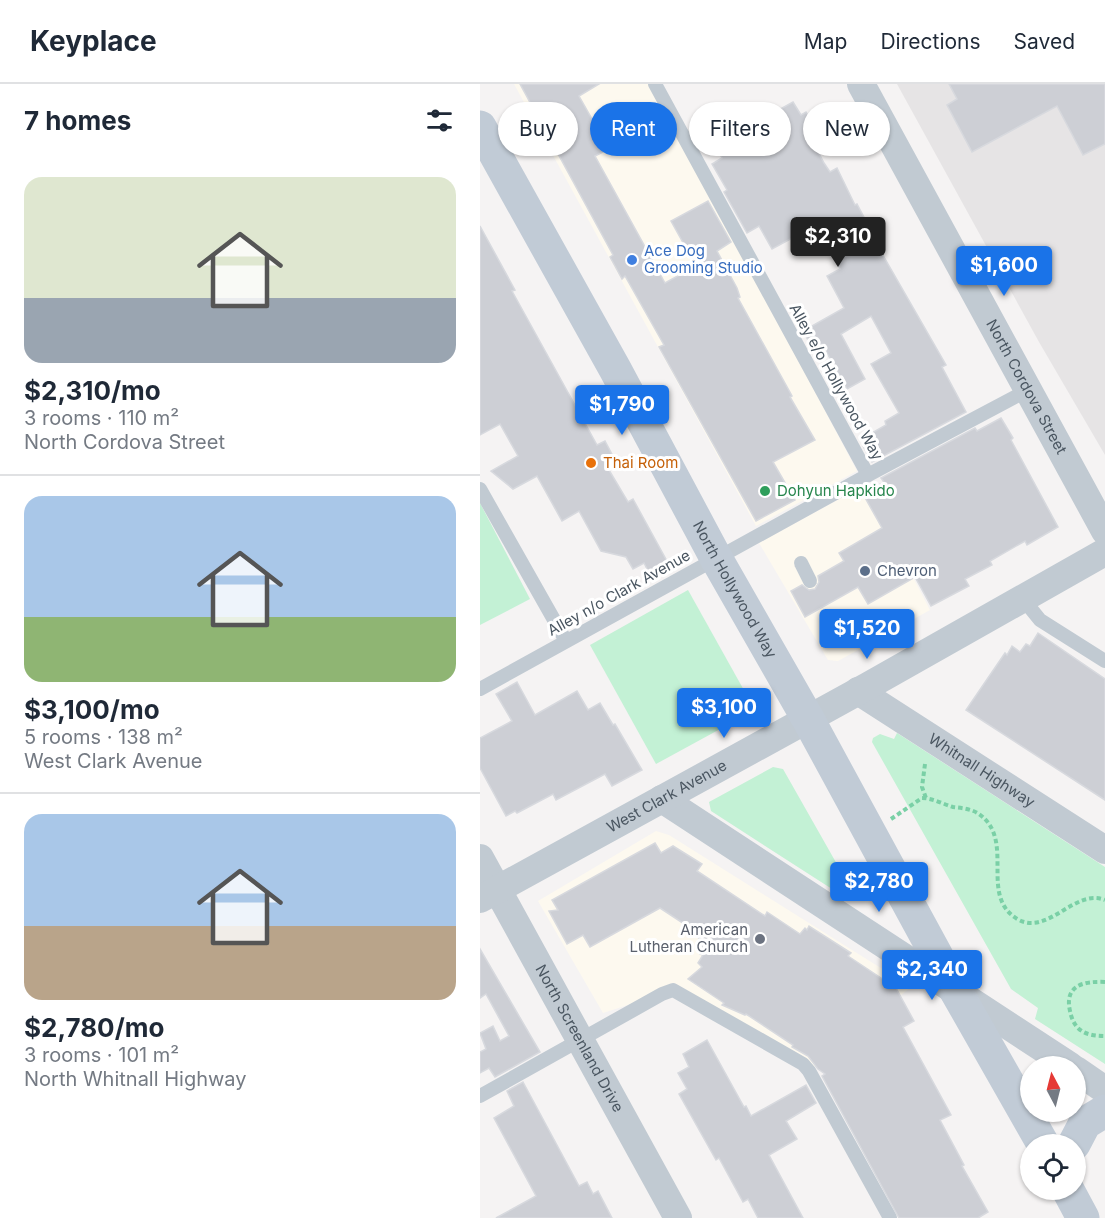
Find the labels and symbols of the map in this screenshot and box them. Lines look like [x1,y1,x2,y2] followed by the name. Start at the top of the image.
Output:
[789,217,887,268] pin: $2,310
[644,241,763,277] place label: Ace Dog Grooming Studio
[955,246,1053,297] pin: $1,600
[625,253,639,267] marker: Ace Dog Grooming Studio
[785,300,888,464] street label: Alley e/o Hollywood Way
[982,316,1071,457] street label: North Cordova Street
[573,385,671,436] pin: $1,790
[603,453,678,472] place label: Thai Room
[584,456,598,470] marker: Thai Room
[777,481,895,500] place label: Dohyun Hapkido
[758,484,772,498] marker: Dohyun Hapkido
[689,518,781,662] street label: North Hollywood Way
[544,545,693,640] street label: Alley n/o Clark Avenue
[877,561,937,580] place label: Chevron
[858,564,872,578] marker: Chevron
[818,609,916,660] pin: $1,520
[675,688,773,739] pin: $3,100
[925,729,1039,812] street label: Whitnall Highway
[603,755,730,837] street label: West Clark Avenue
[830,862,928,913] pin: $2,780
[629,920,748,956] place label: American Lutheran Church
[753,932,767,946] marker: American Lutheran Church
[883,950,981,1001] pin: $2,340
[531,961,628,1115] street label: North Screenland Drive
[1020,1056,1086,1122] north arrow

